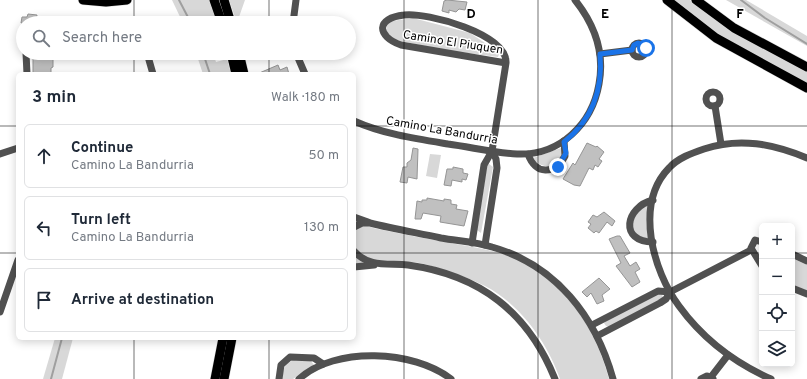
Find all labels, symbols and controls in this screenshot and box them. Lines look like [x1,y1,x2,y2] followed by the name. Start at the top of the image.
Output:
[466,7,476,23] text: D
[601,7,609,23] text: E
[736,7,744,23] text: F
[16,16,356,60] search box
[30,27,52,49] icon: search
[402,27,504,59] street label: Camino El Piuquen
[62,29,142,48] text: Search here
[637,39,655,57] route start
[32,87,76,109] text: 3 min
[271,90,340,106] text: Walk · 180 m
[385,113,499,149] street label: Camino La Bandurria
[71,139,133,158] text: Continue
[33,145,55,167] icon: ahead
[309,148,339,164] text: 50 m
[71,158,194,174] text: Camino La Bandurria
[549,158,567,176] route end
[71,211,131,230] text: Turn left
[33,217,55,239] icon: left
[304,220,339,236] text: 130 m
[759,223,795,367] map controls
[759,223,795,259] button: +
[71,230,194,246] text: Camino La Bandurria
[759,259,795,295] button: −
[33,289,55,311] icon: arrive
[71,291,214,310] text: Arrive at destination
[759,295,795,331] button: locate
[759,331,795,367] button: layers

